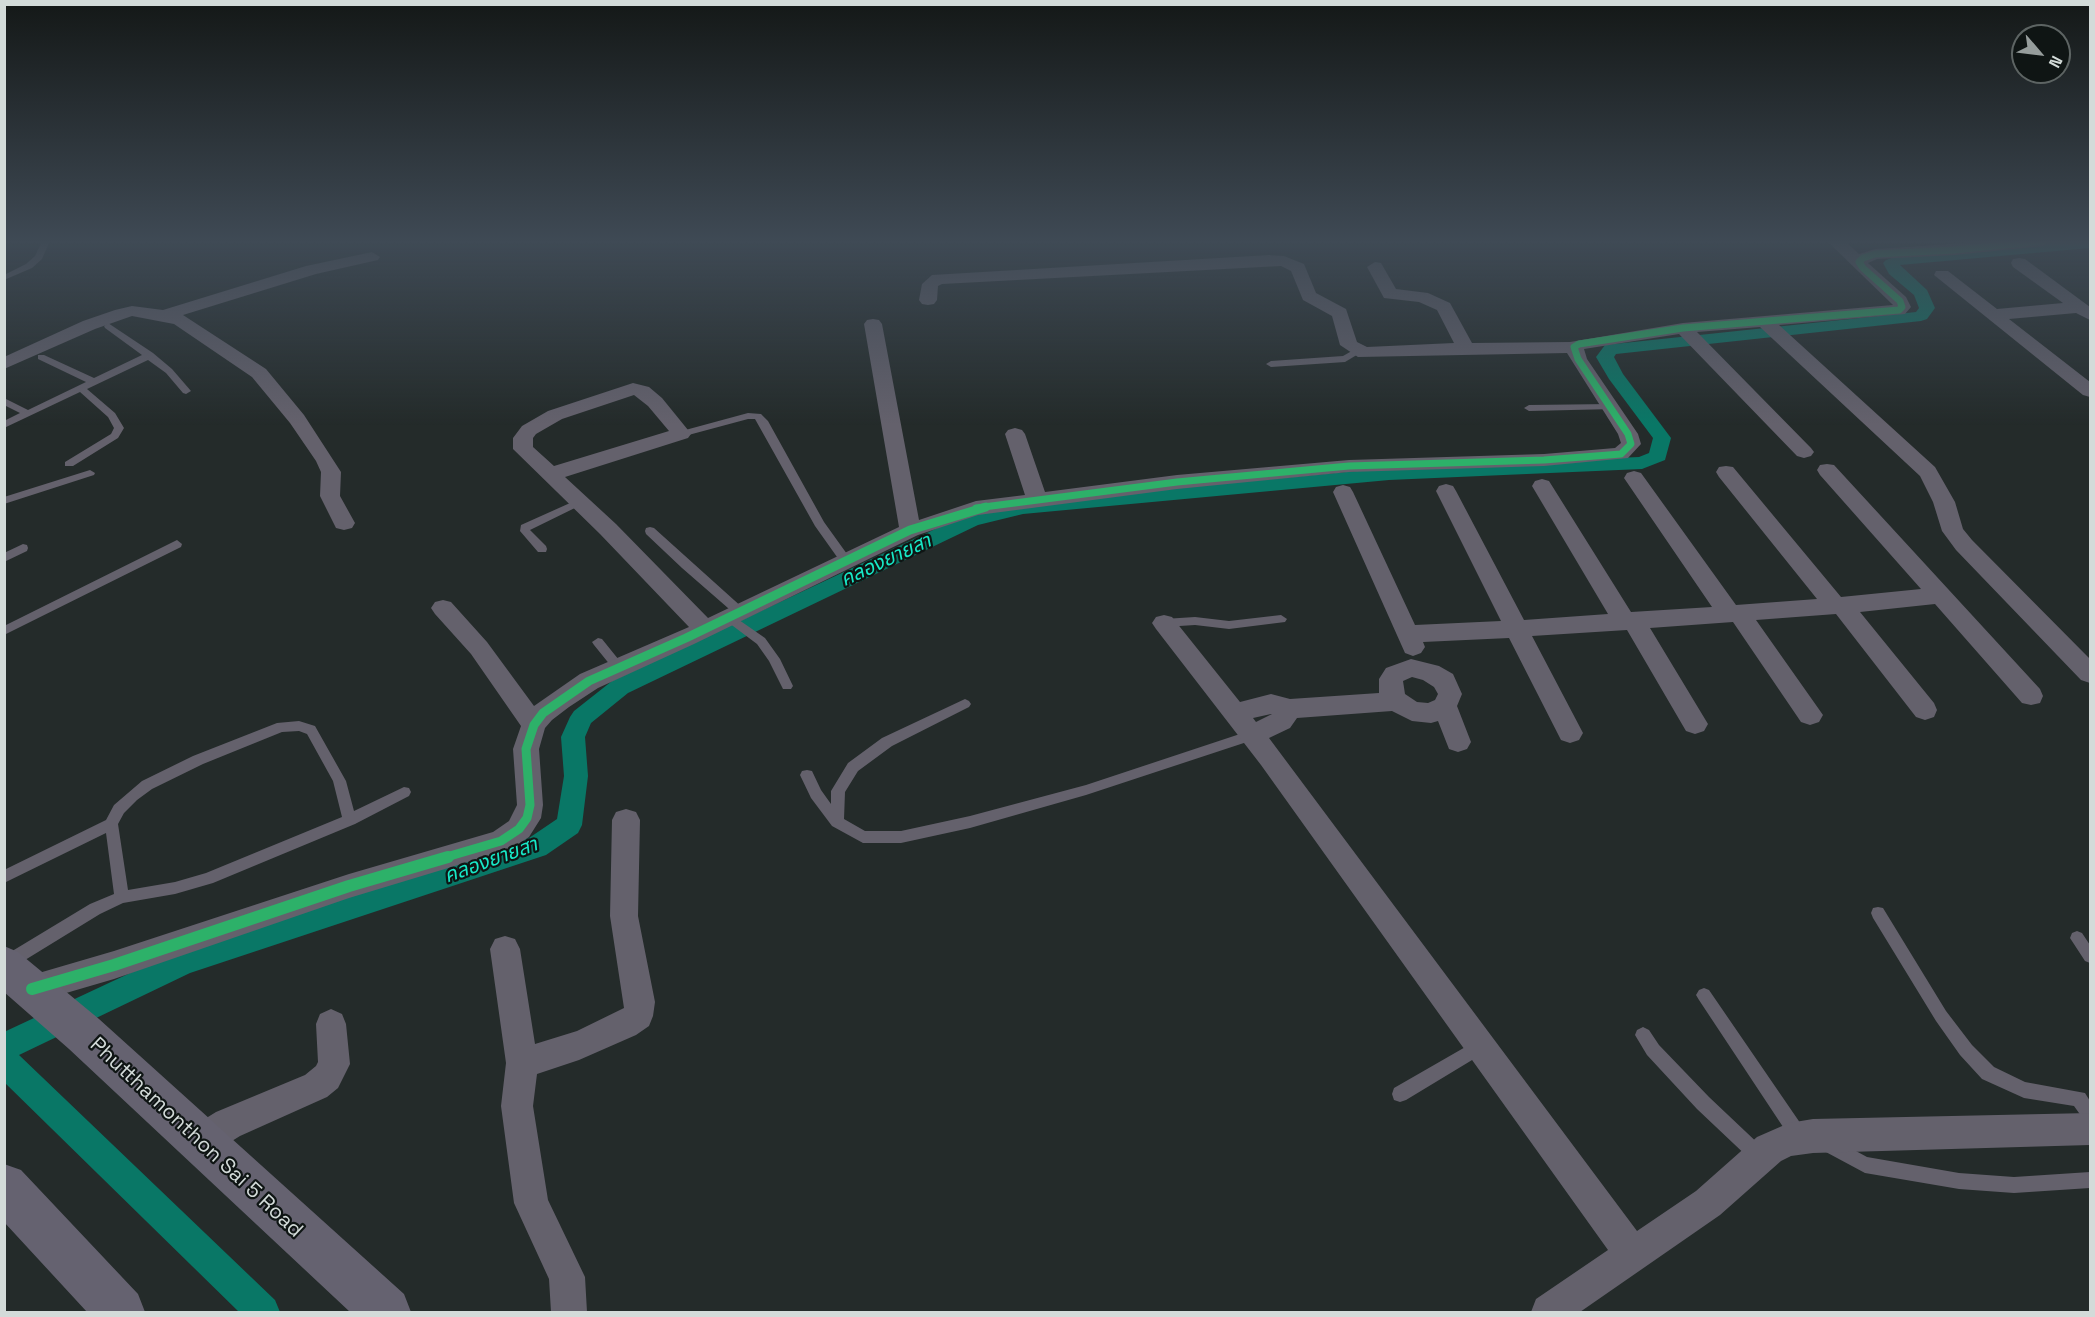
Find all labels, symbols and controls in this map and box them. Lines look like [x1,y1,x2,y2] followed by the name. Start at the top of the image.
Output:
[2011,24,2071,84] north arrow
[2044,52,2067,71] text: N
[837,530,935,592] water label: คลองยายสา
[441,833,541,889] water label: คลองยายสา
[84,1033,308,1243] street label: Phutthamonthon Sai 5 Road

